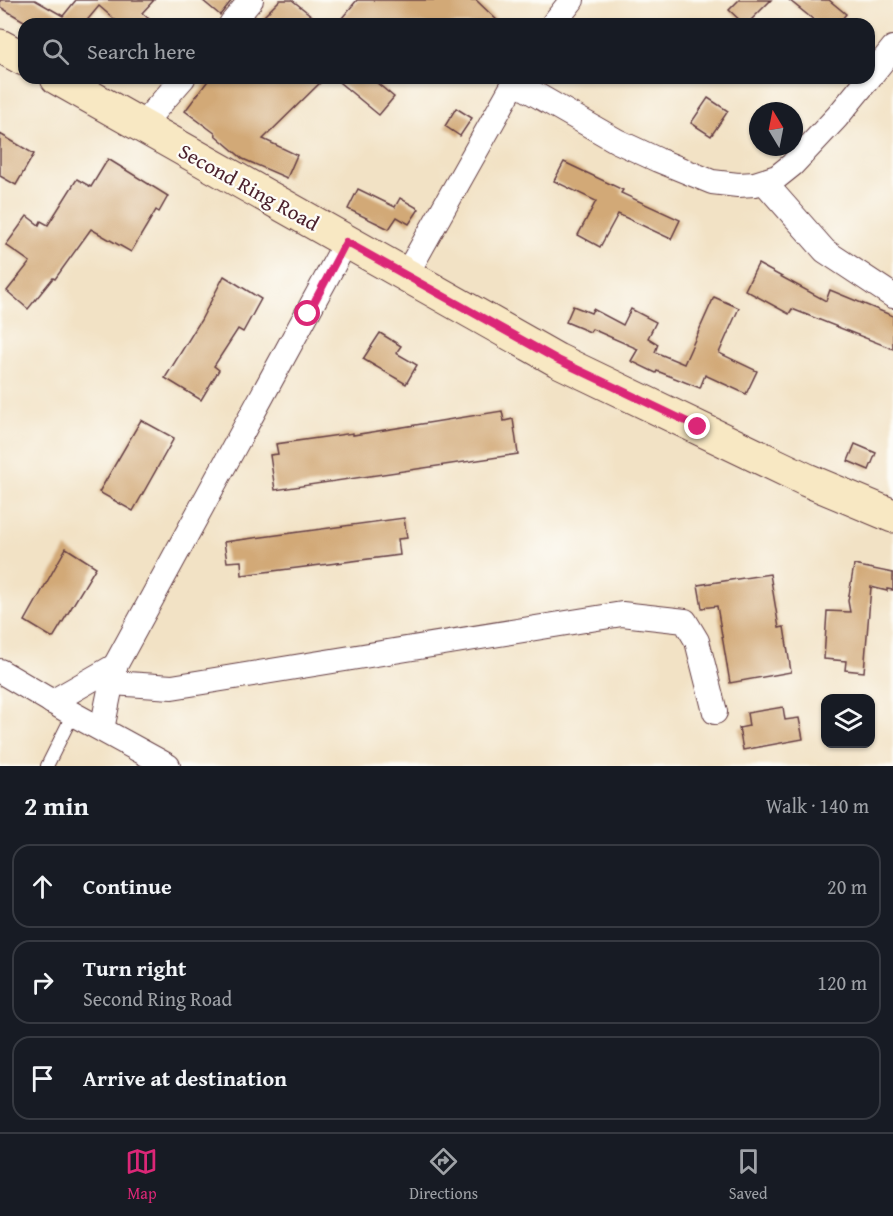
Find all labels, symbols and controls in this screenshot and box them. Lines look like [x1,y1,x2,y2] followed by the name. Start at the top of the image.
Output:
[18,18,875,84] search box
[39,35,72,68] icon: search
[87,35,196,67] text: Search here
[749,102,803,156] north arrow
[173,135,326,239] street label: Second Ring Road
[294,300,320,326] route start
[684,413,710,439] route end
[821,694,875,748] map controls
[821,694,875,748] button: layers
[24,786,89,825] text: 2 min
[766,791,869,820] text: Walk · 140 m
[26,870,59,903] icon: ahead
[83,870,172,902] text: Continue
[827,872,867,901] text: 20 m
[83,952,186,984] text: Turn right
[26,966,59,999] icon: right
[817,968,867,997] text: 120 m
[83,984,232,1013] text: Second Ring Road
[26,1062,59,1095] icon: arrive
[83,1062,287,1094] text: Arrive at destination
[125,1145,158,1205] tab: Map
[409,1145,478,1205] tab: Directions
[729,1145,768,1205] tab: Saved

